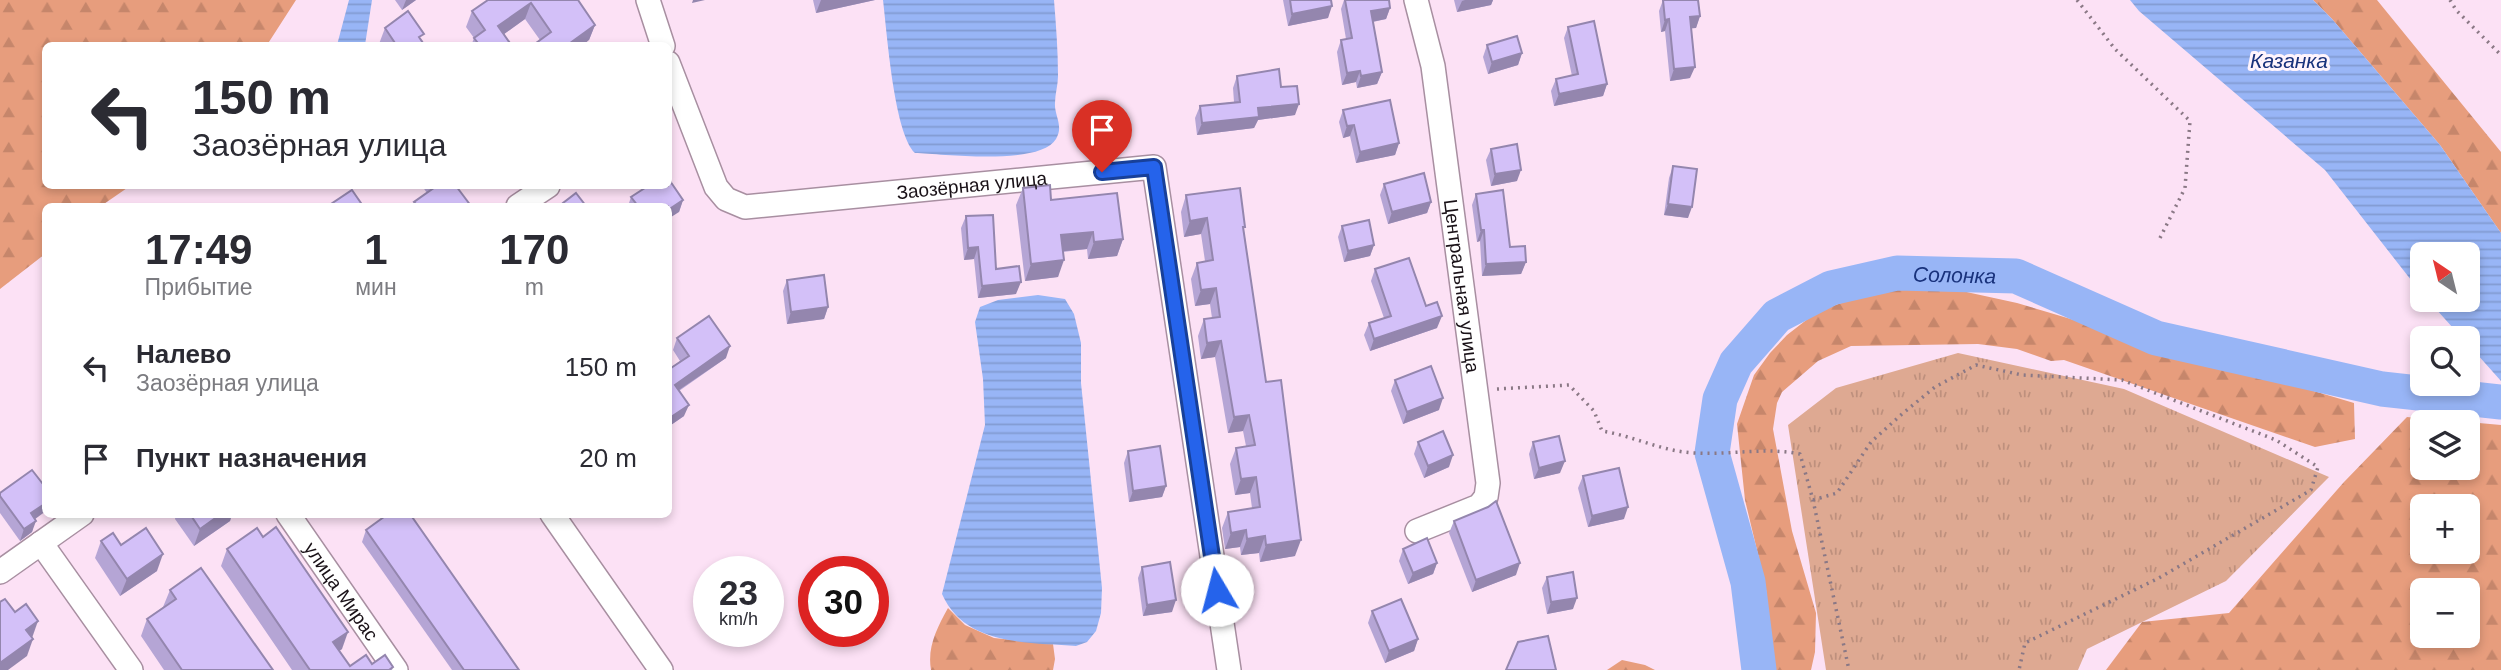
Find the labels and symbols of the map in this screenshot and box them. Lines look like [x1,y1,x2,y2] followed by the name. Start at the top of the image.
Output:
[2250,49,2328,72] water label: Казанка
[1072,100,1132,172] pin
[895,167,1048,203] street label: Заозёрная улица
[1440,198,1484,374] street label: Центральная улица
[2410,242,2480,312] north arrow
[1913,262,1996,287] water label: Солонка
[300,538,383,644] street label: улица Мирас
[1180,553,1254,627] position arrow
[798,556,889,647] speed limit sign: 30

